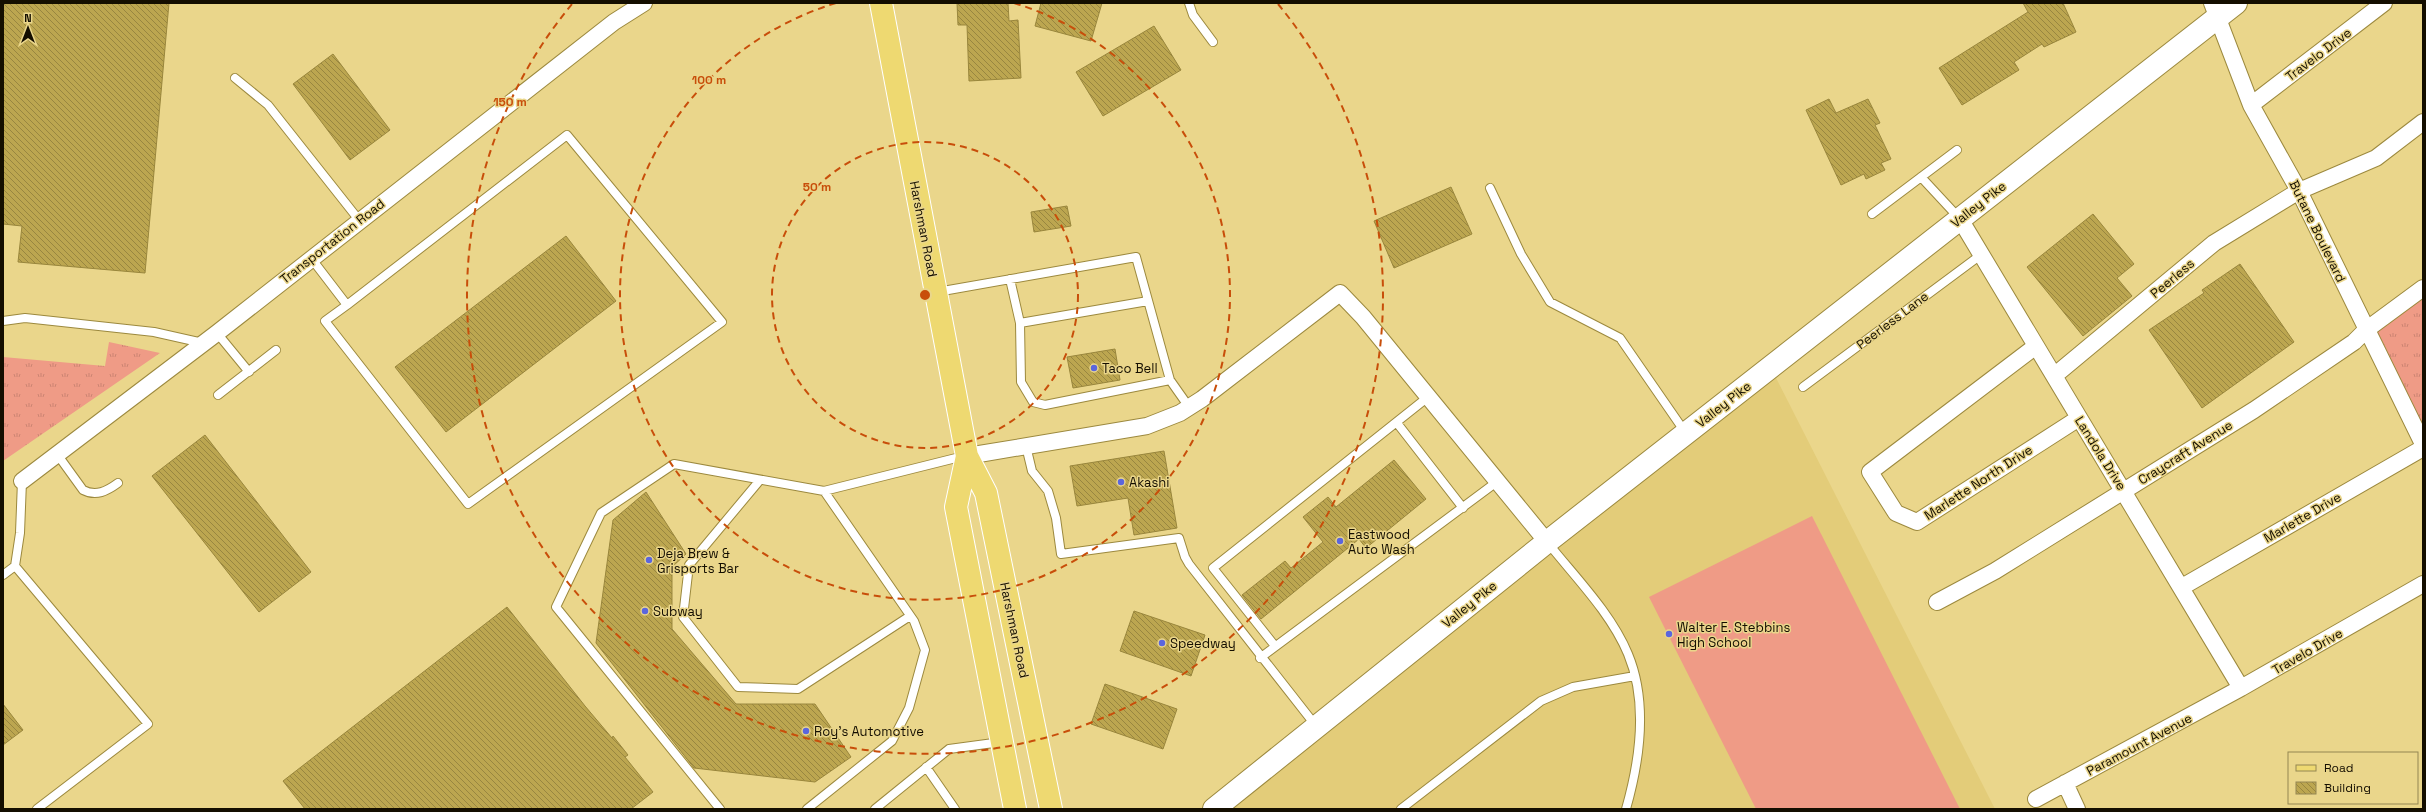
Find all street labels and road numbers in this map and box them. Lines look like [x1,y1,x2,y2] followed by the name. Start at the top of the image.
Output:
[2282,24,2355,85] street label: Travelo Drive
[1947,177,2009,231] street label: Valley Pike
[2285,177,2350,285] street label: Butane Boulevard
[906,180,941,279] street label: Harshman Road
[276,195,388,288] street label: Transportation Road
[2147,255,2198,302] street label: Peerless
[1853,288,1932,353] street label: Peerless Lane
[1692,377,1754,431] street label: Valley Pike
[2071,413,2130,493] street label: Landola Drive
[2135,416,2236,488] street label: Craycraft Avenue
[1921,441,2036,524] street label: Marlette North Drive
[2260,488,2344,547] street label: Marlette Drive
[1438,577,1500,632] street label: Valley Pike
[996,581,1033,680] street label: Harshman Road
[2269,624,2346,678] street label: Travelo Drive
[2083,709,2195,779] street label: Paramount Avenue

